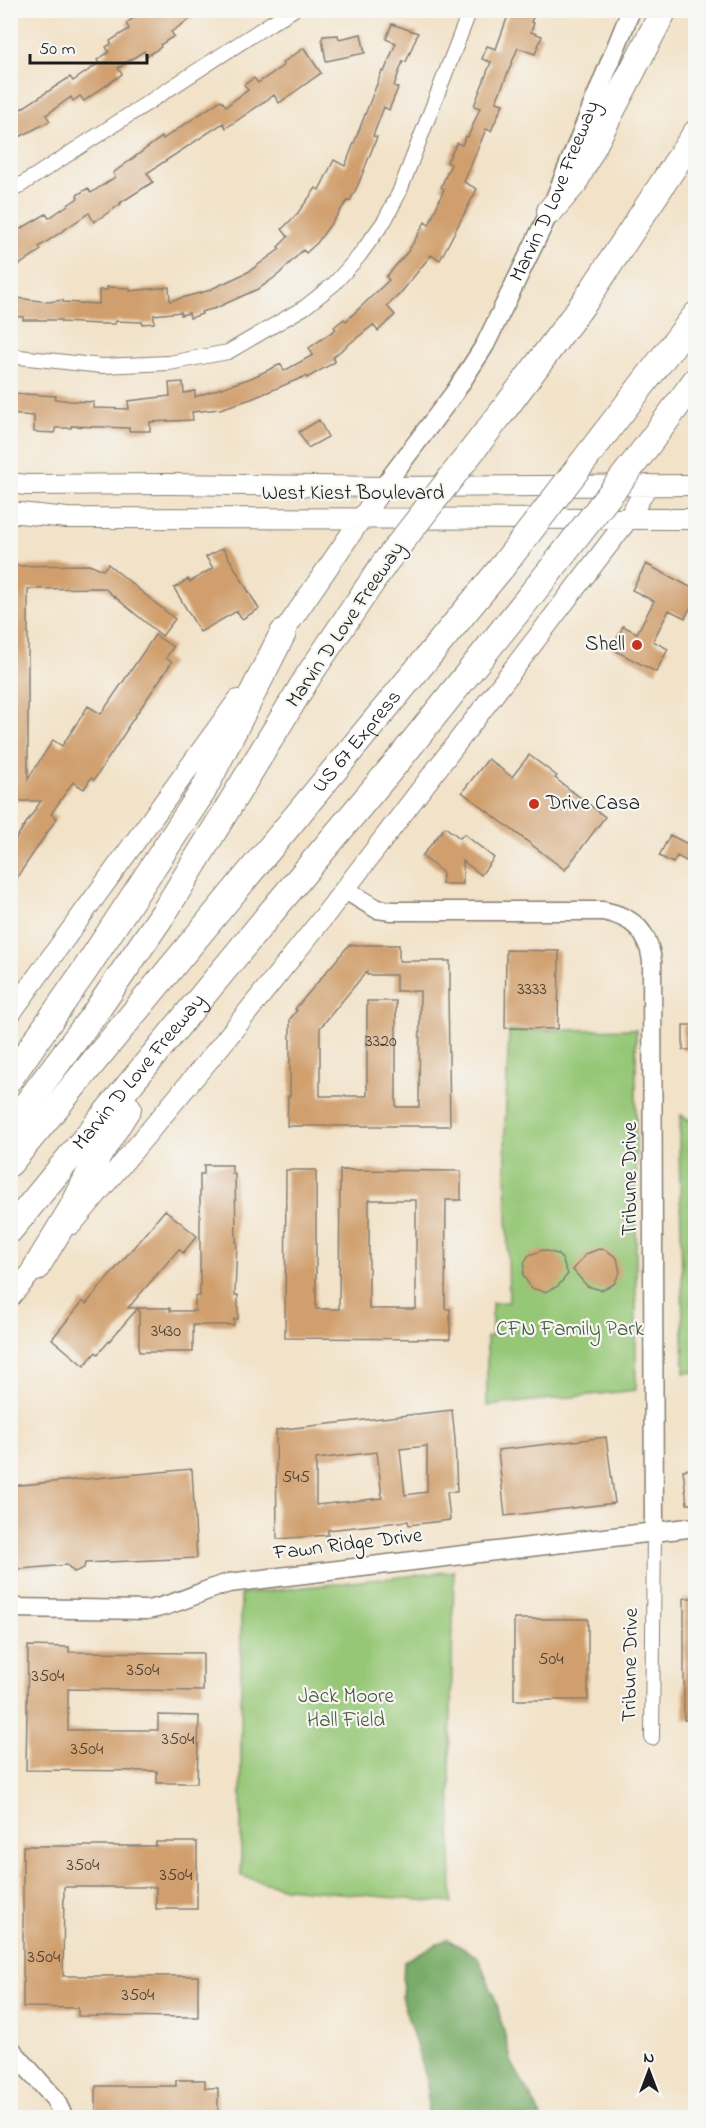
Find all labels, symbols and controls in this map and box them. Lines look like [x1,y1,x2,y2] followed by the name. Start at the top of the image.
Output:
[30,27,147,65] scale bar
[39,37,76,63] text: 50 m
[503,96,610,287] street label: Marvin D Love Freeway
[262,479,445,509] street label: West Kiest Boulevard
[279,536,415,715] street label: Marvin D Love Freeway
[585,630,625,660] place label: Shell
[630,638,644,652] marker: Shell
[306,684,409,800] street label: US 67 Express
[545,789,640,819] place label: Drive Casa
[527,797,541,811] marker: Drive Casa
[517,977,547,1003] house number: 3333
[66,988,215,1157] street label: Marvin D Love Freeway
[365,1029,397,1055] house number: 3320
[616,1121,646,1236] street label: Tribune Drive
[496,1315,645,1347] park label: CFN Family Park
[151,1319,181,1345] house number: 3430
[282,1465,310,1491] house number: 545
[271,1521,425,1571] street label: Fawn Ridge Drive
[615,1607,647,1722] street label: Tribune Drive
[538,1647,564,1673] house number: 504
[127,1658,160,1684] house number: 3504
[32,1664,65,1690] house number: 3504
[298,1682,395,1736] park label: Jack Moore Hall Field
[162,1727,195,1753] house number: 3504
[71,1737,104,1763] house number: 3504
[67,1853,100,1879] house number: 3504
[160,1863,193,1889] house number: 3504
[28,1945,61,1971] house number: 3504
[122,1983,155,2009] house number: 3504
[619,2041,679,2101] north arrow
[644,2046,655,2070] text: N

